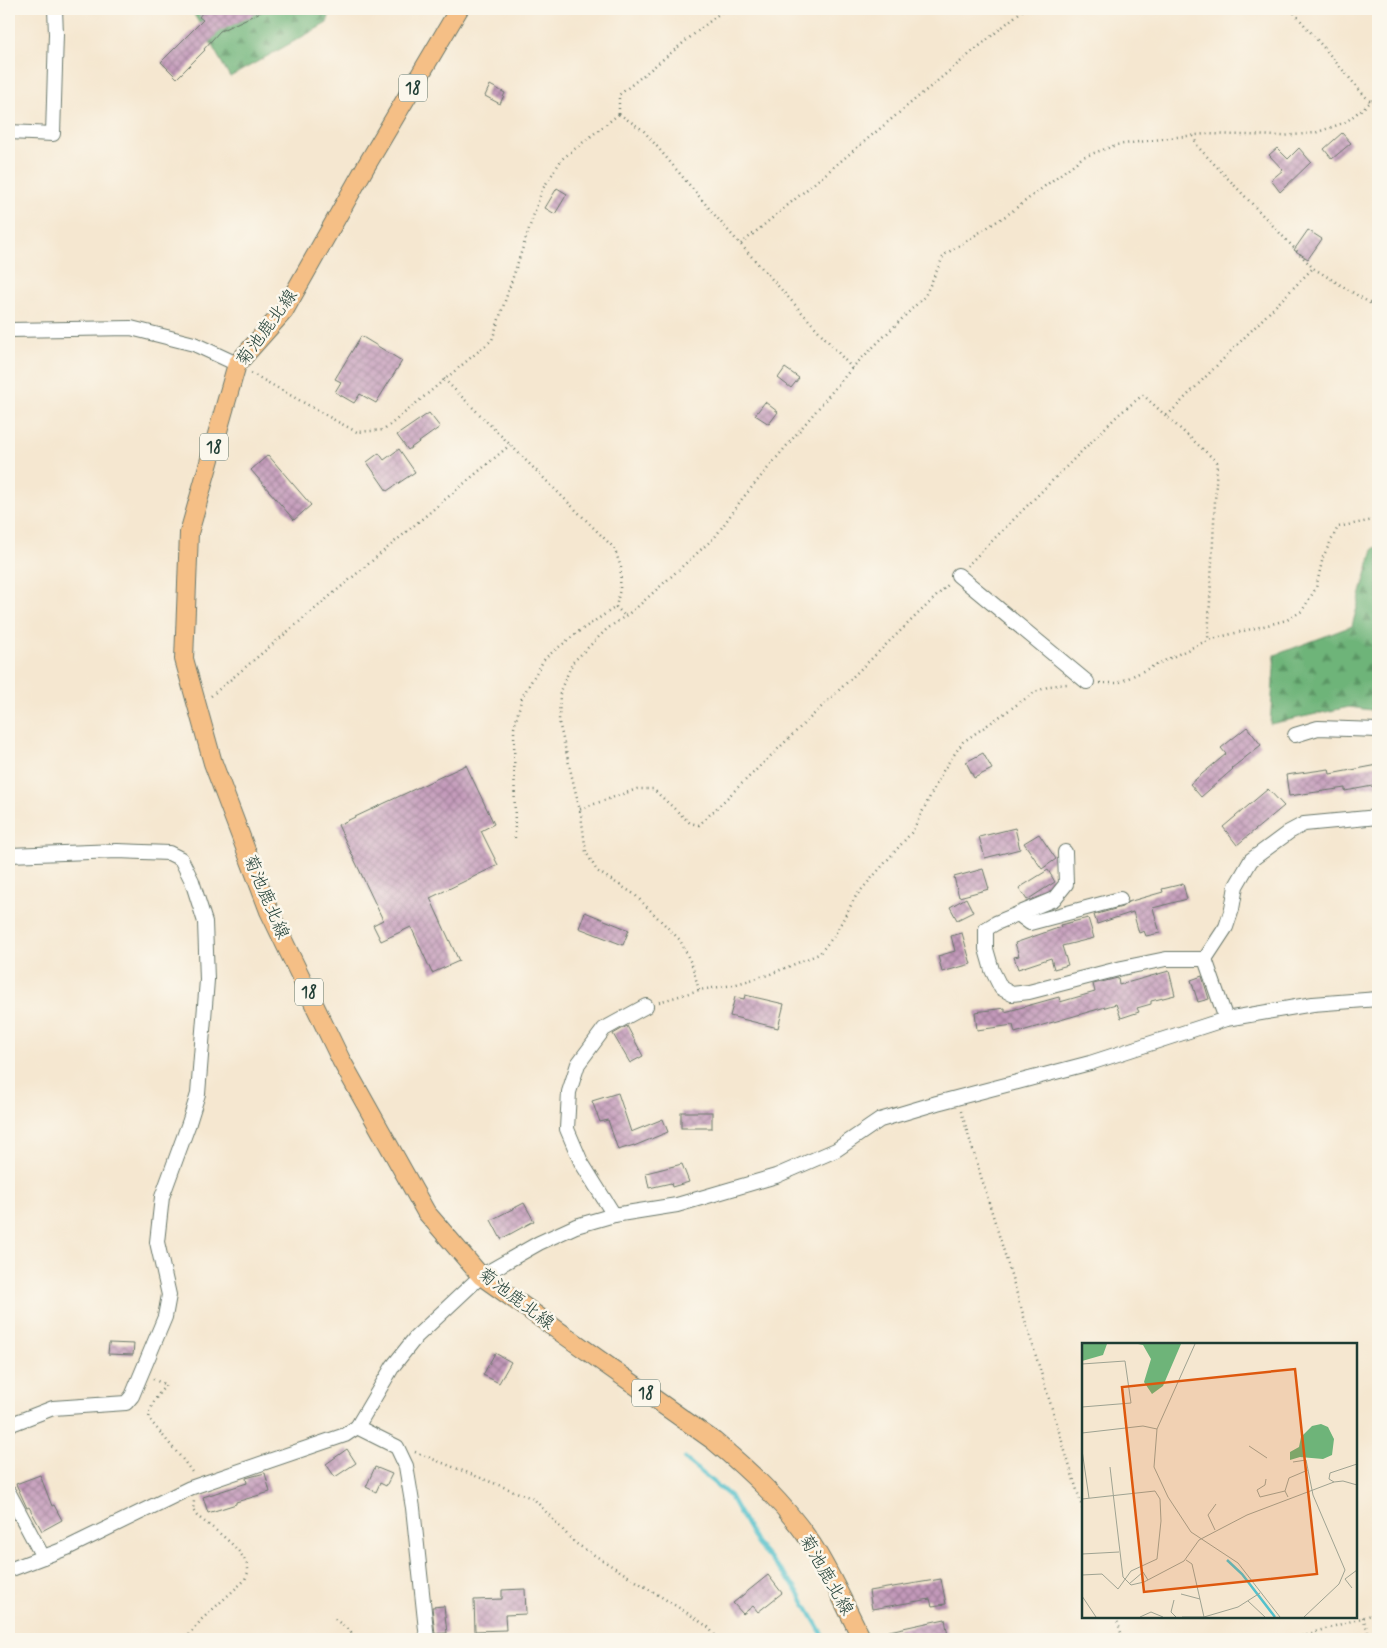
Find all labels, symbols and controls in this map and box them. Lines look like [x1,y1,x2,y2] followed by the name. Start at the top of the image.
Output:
[399,75,427,102] road number: 18
[231,285,303,371] street label: 菊池鹿北線
[200,434,228,461] road number: 18
[237,851,295,943] street label: 菊池鹿北線
[295,979,323,1006] road number: 18
[473,1262,559,1336] street label: 菊池鹿北線
[1082,1343,1357,1618] inset map
[632,1380,660,1406] road number: 18
[793,1530,859,1620] street label: 菊池鹿北線

